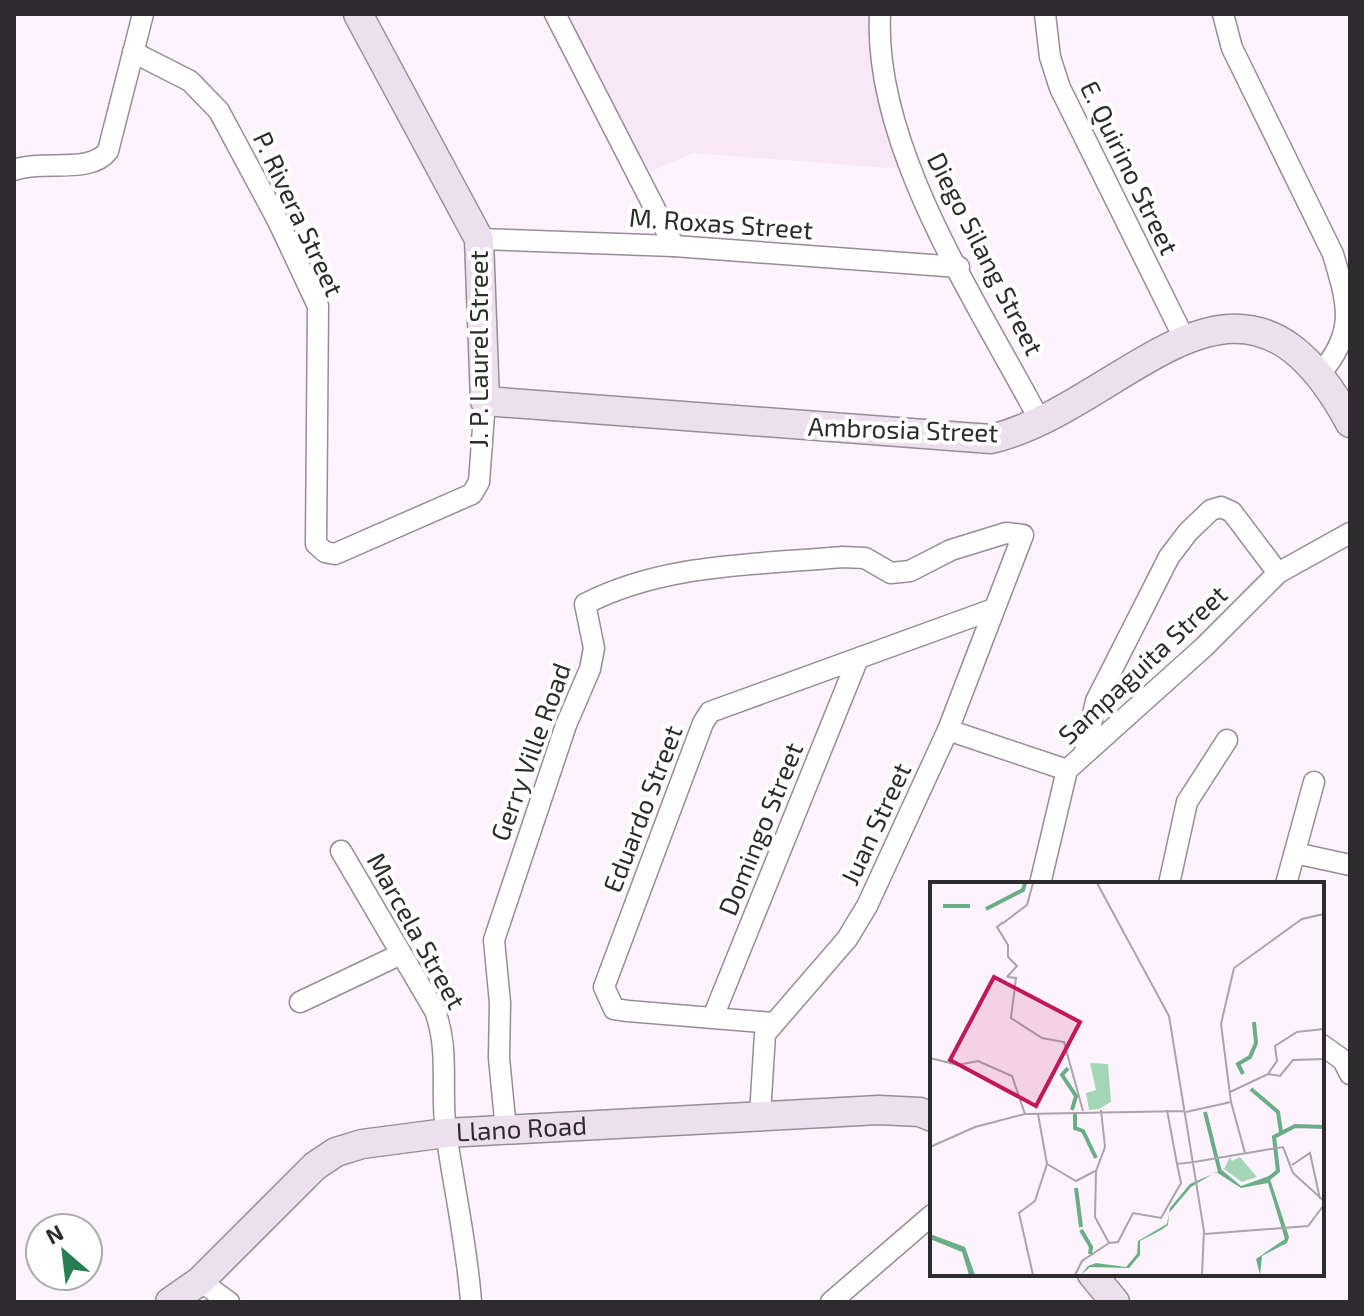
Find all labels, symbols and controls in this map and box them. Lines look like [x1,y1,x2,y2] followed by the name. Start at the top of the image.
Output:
[1075,75,1186,260] street label: E. Quirino Street
[248,126,351,301] street label: P. Rivera Street
[922,147,1051,360] street label: Diego Silang Street
[628,201,814,244] street label: M. Roxas Street
[462,250,493,448] street label: J. P. Laurel Street
[807,410,999,447] street label: Ambrosia Street
[1051,578,1233,750] street label: Sampaguita Street
[483,658,576,845] street label: Gerry Ville Road
[596,720,688,896] street label: Eduardo Street
[711,737,808,919] street label: Domingo Street
[833,757,916,889] street label: Juan Street
[362,847,473,1014] street label: Marcela Street
[930,882,1324,1276] inset map
[455,1109,588,1146] street label: Llano Road
[24,1212,104,1292] north arrow
[41,1218,67,1249] text: N

